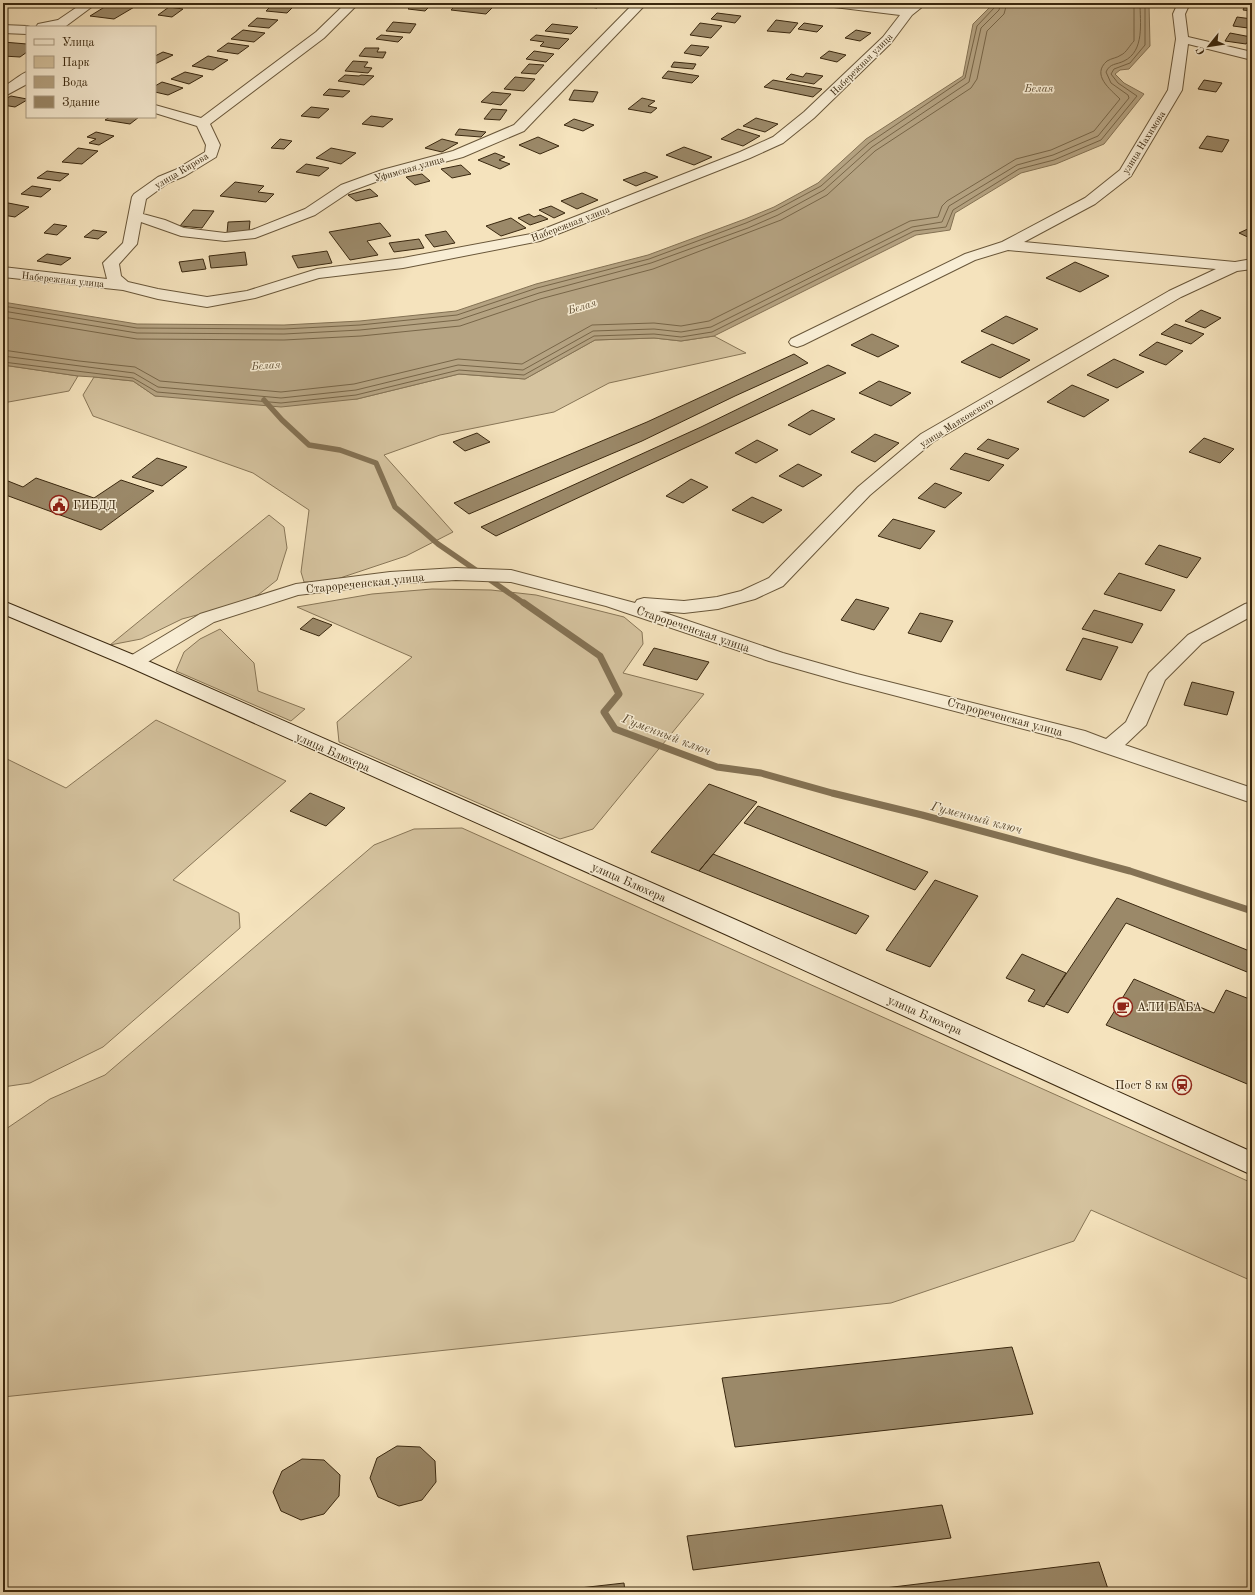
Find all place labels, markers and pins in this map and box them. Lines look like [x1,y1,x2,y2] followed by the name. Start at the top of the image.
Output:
[48,494,70,516] public building icon: ГИБДД
[73,500,116,512] place label: ГИБДД
[1112,996,1134,1018] cafe icon: АЛИ БАБА
[1137,1002,1202,1014] place label: АЛИ БАБА
[1171,1074,1193,1096] station icon: Пост 8 км
[1115,1080,1168,1092] place label: Пост 8 км

